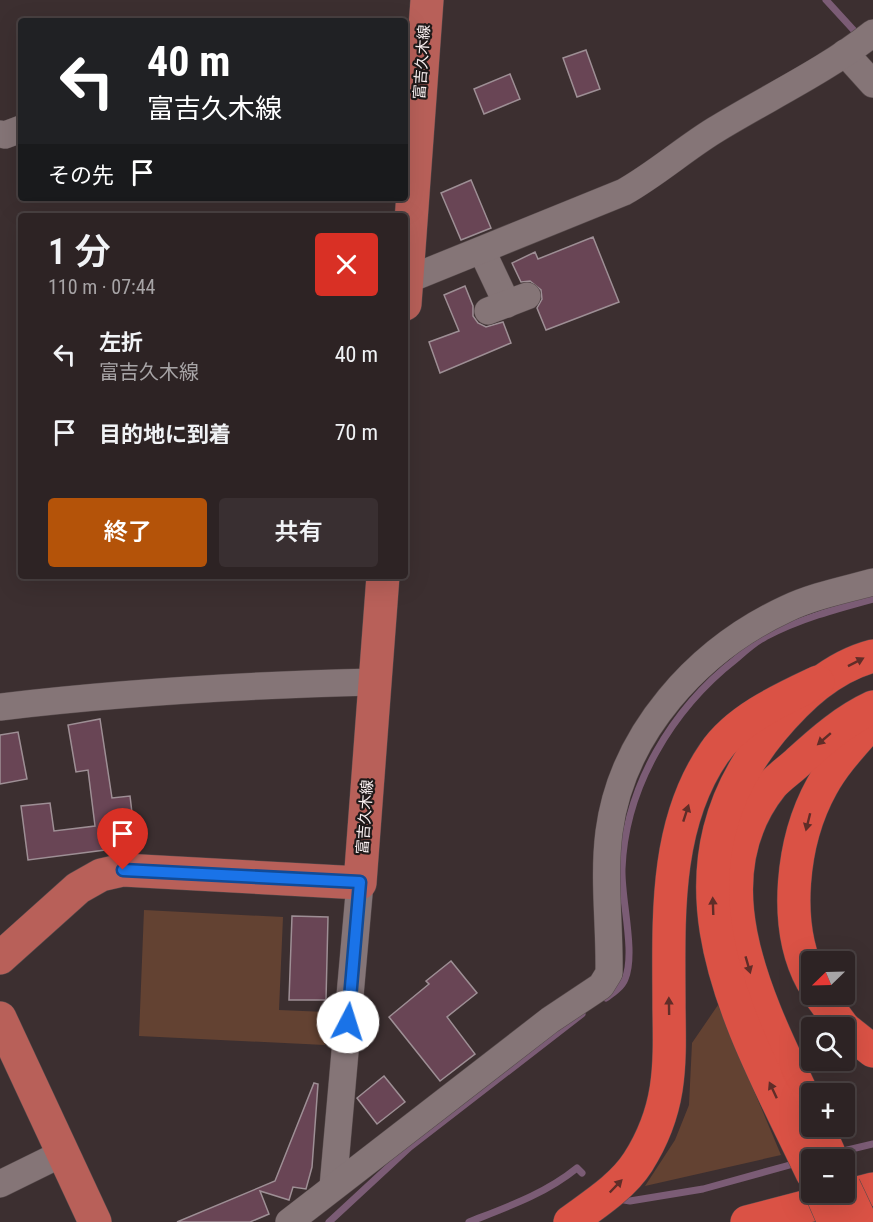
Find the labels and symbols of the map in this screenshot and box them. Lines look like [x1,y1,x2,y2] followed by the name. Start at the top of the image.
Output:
[410,24,434,100] street label: 富吉久木線
[848,658,865,667] one-way arrow
[817,732,832,745] one-way arrow
[353,779,377,855] street label: 富吉久木線
[682,804,691,822] one-way arrow
[97,808,148,870] pin
[802,813,812,831] one-way arrow
[708,897,717,916] one-way arrow
[801,951,855,1005] north arrow
[744,956,753,974] one-way arrow
[316,990,380,1054] position arrow
[665,997,674,1016] one-way arrow
[768,1081,778,1099] one-way arrow
[608,1179,622,1193] one-way arrow

